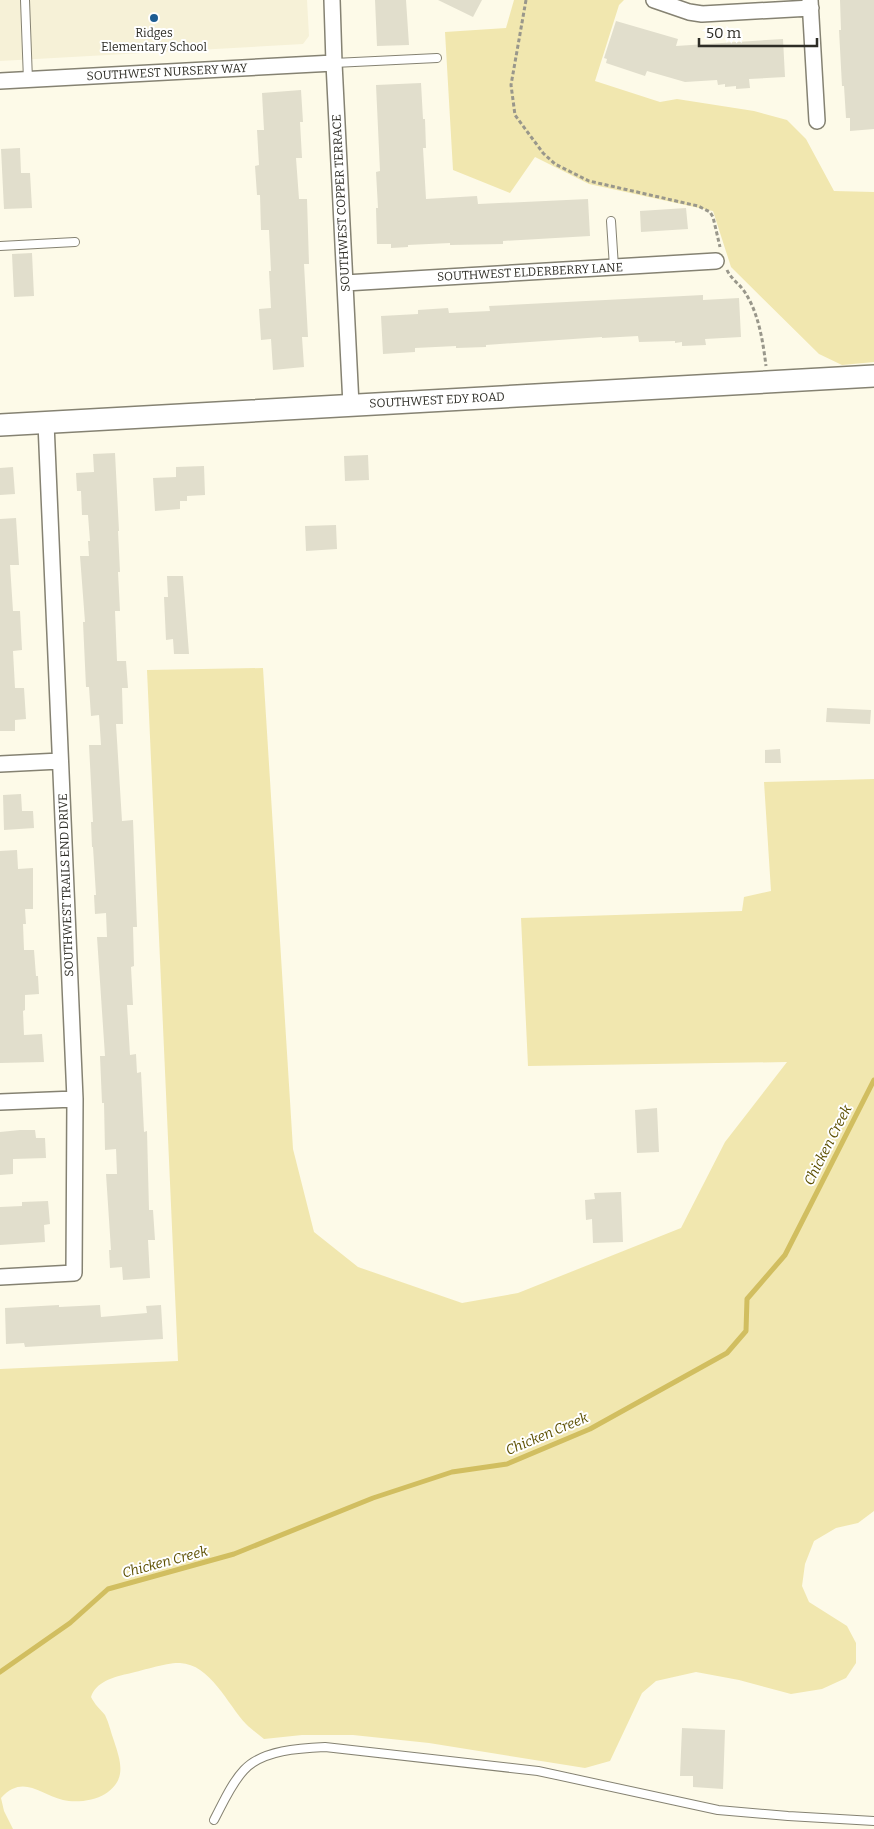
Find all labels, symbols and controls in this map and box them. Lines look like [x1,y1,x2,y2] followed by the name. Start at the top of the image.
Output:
[148,12,160,24] marker: Ridges Elementary School
[699,15,816,47] scale bar
[706,24,742,42] text: 50 m
[101,26,207,54] place label: Ridges Elementary School
[86,61,248,83] street label: SOUTHWEST NURSERY WAY
[329,114,353,292] street label: SOUTHWEST COPPER TERRACE
[437,260,623,284] street label: SOUTHWEST ELDERBERRY LANE
[369,389,505,411] street label: SOUTHWEST EDY ROAD
[56,793,76,977] street label: SOUTHWEST TRAILS END DRIVE
[801,1102,856,1188] water label: Chicken Creek
[503,1409,591,1459] water label: Chicken Creek
[120,1542,210,1582] water label: Chicken Creek

